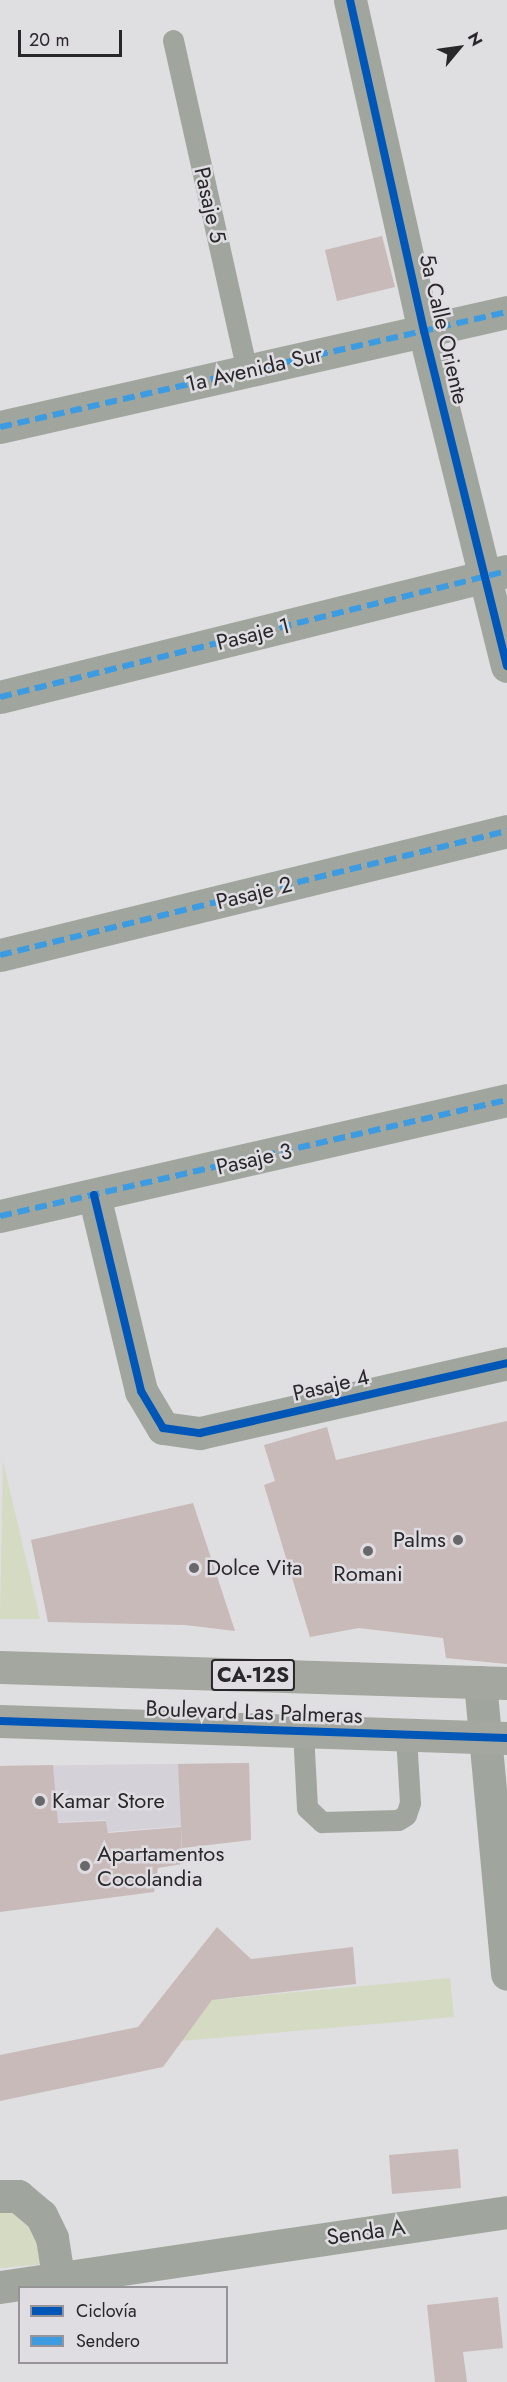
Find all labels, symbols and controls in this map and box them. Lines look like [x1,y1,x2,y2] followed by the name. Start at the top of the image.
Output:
[21,18,124,56] scale bar
[429,18,489,78] north arrow
[29,27,69,53] text: 20 m
[462,28,488,50] text: N
[188,164,232,246] street label: Pasaje 5
[414,251,474,407] street label: 5a Calle Oriente
[183,340,325,398] street label: 1a Avenida Sur
[214,612,292,656] street label: Pasaje 1
[213,871,295,915] street label: Pasaje 2
[214,1137,294,1181] street label: Pasaje 3
[290,1363,372,1407] street label: Pasaje 4
[393,1527,446,1553] place label: Palms
[451,1533,465,1547] marker: Palms
[361,1544,375,1558] marker: Romani
[206,1555,303,1581] place label: Dolce Vita
[187,1561,201,1575] marker: Dolce Vita
[333,1561,403,1587] place label: Romani
[210,1657,296,1693] road number: CA-12S
[145,1695,363,1729] street label: Boulevard Las Palmeras
[52,1788,165,1814] place label: Kamar Store
[33,1794,47,1808] marker: Kamar Store
[97,1840,224,1892] place label: Apartamentos Cocolandia
[78,1859,92,1873] marker: Apartamentos Cocolandia
[325,2213,407,2251] street label: Senda A
[18,2286,228,2364] legend
[76,2298,137,2324] text: Ciclovía
[76,2328,140,2354] text: Sendero

